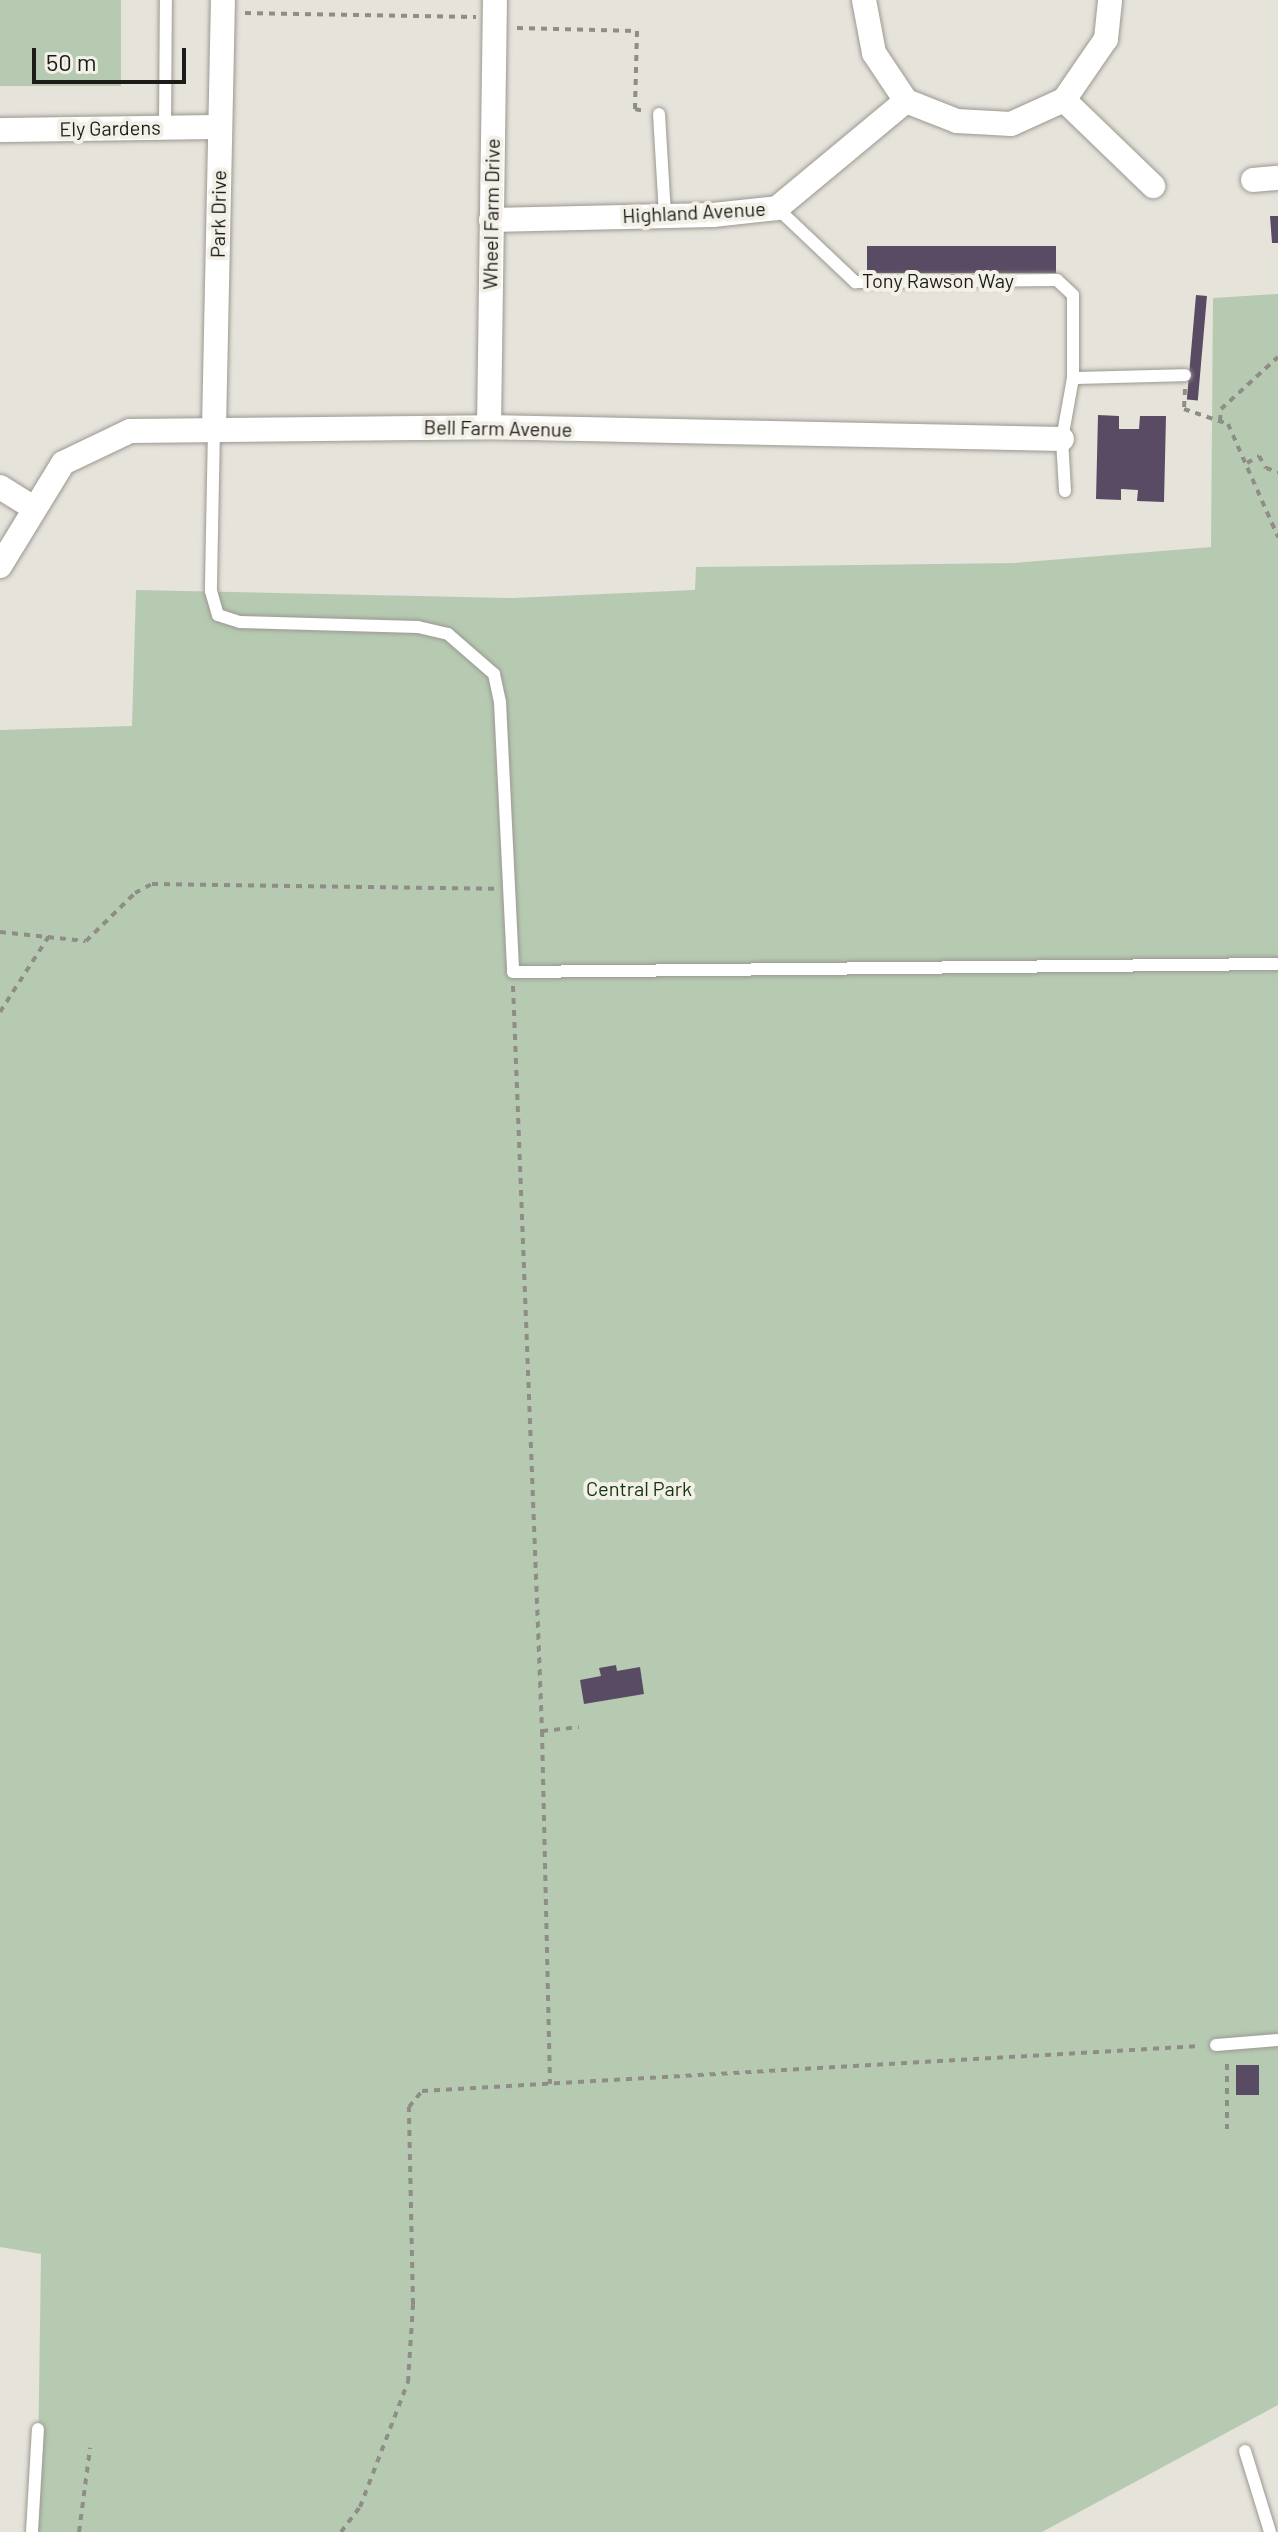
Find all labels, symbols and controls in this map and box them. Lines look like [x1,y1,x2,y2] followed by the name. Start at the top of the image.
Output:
[36,32,190,82] scale bar
[46,47,97,76] text: 50 m
[59,115,161,141] street label: Ely Gardens
[478,138,504,290] street label: Wheel Farm Drive
[205,170,231,258] street label: Park Drive
[622,196,766,228] street label: Highland Avenue
[862,268,1014,292] street label: Tony Rawson Way
[423,415,573,441] street label: Bell Farm Avenue
[586,1476,692,1500] park label: Central Park

